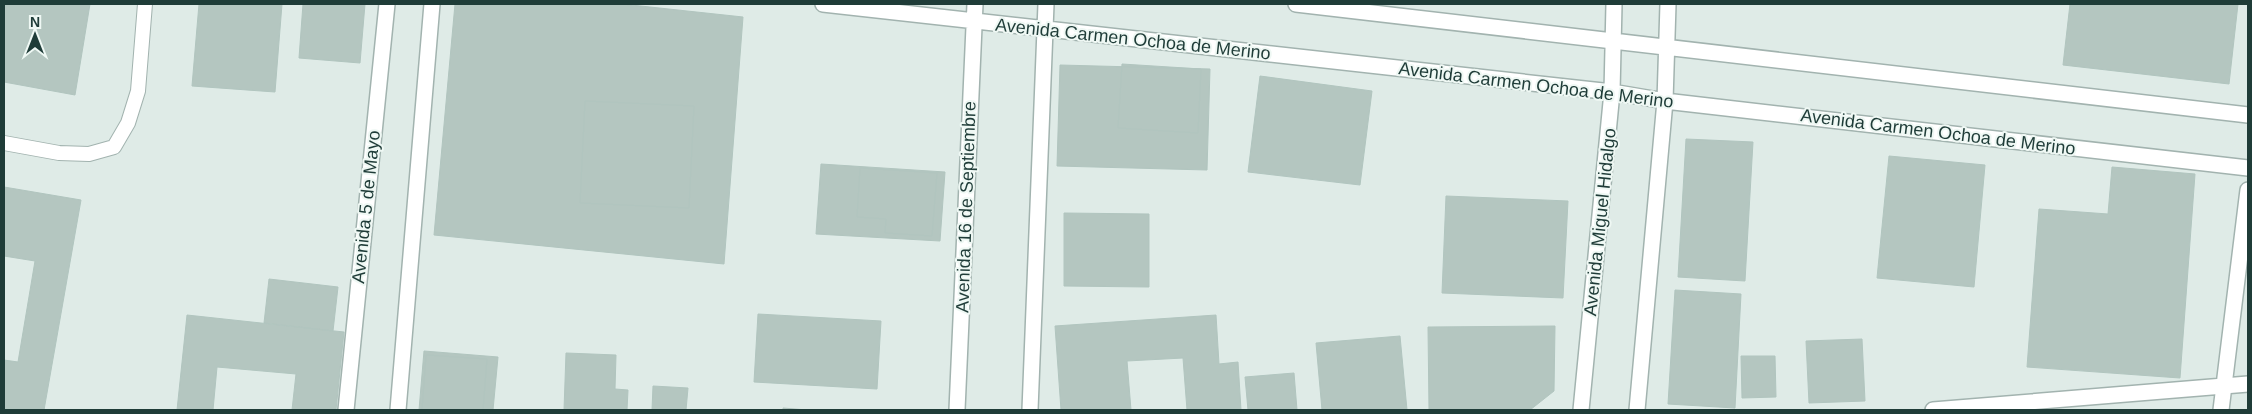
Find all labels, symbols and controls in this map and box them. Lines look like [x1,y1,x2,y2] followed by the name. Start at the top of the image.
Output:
[10,10,60,60] north arrow
[30,14,40,30] text: N
[994,15,1272,63] street label: Avenida Carmen Ochoa de Merino
[1397,58,1675,112] street label: Avenida Carmen Ochoa de Merino
[952,101,980,313] street label: Avenida 16 de Septiembre
[1799,105,2077,159] street label: Avenida Carmen Ochoa de Merino
[1580,127,1620,317] street label: Avenida Miguel Hidalgo
[348,129,384,285] street label: Avenida 5 de Mayo

